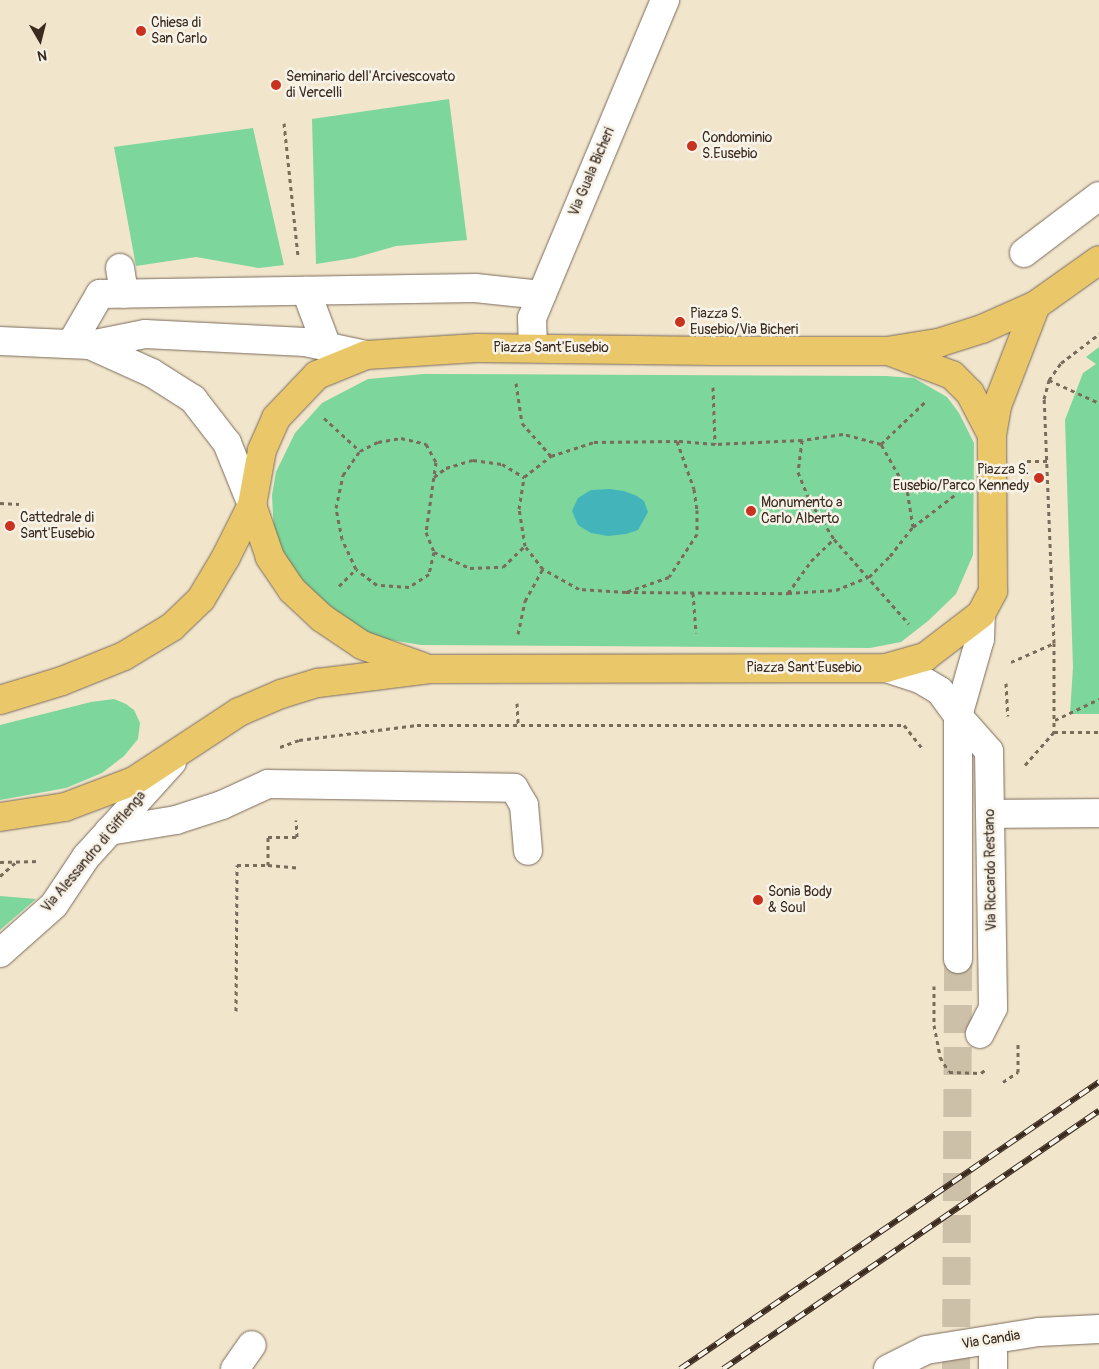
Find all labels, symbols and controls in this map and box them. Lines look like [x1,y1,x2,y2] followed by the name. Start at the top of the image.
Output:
[15,15,65,65] north arrow
[151,15,207,48] place label: Chiesa di San Carlo
[135,25,147,37] marker: Chiesa di San Carlo
[36,46,48,64] text: N
[286,69,455,102] place label: Seminario dell'Arcivescovato di Vercelli
[270,79,282,91] marker: Seminario dell'Arcivescovato di Vercelli
[566,125,618,219] street label: Via Guala Bicheri
[702,130,772,162] place label: Condominio S.Eusebio
[686,140,698,152] marker: Condominio S.Eusebio
[690,306,798,338] place label: Piazza S. Eusebio/Via Bicheri
[674,316,686,328] marker: Piazza S. Eusebio/Via Bicheri
[493,340,609,356] street label: Piazza Sant'Eusebio
[893,462,1029,494] place label: Piazza S. Eusebio/Parco Kennedy
[1033,472,1045,484] marker: Piazza S. Eusebio/Parco Kennedy
[761,495,843,528] place label: Monumento a Carlo Alberto
[745,505,757,517] marker: Monumento a Carlo Alberto
[20,510,95,542] place label: Cattedrale di Sant'Eusebio
[4,520,16,532] marker: Cattedrale di Sant'Eusebio
[746,660,862,676] street label: Piazza Sant'Eusebio
[38,788,150,916] street label: Via Alessandro di Gifflenga
[982,809,1000,931] street label: Via Riccardo Restano
[768,884,832,916] place label: Sonia Body & Soul
[752,894,764,906] marker: Sonia Body & Soul
[961,1327,1021,1353] street label: Via Candia

